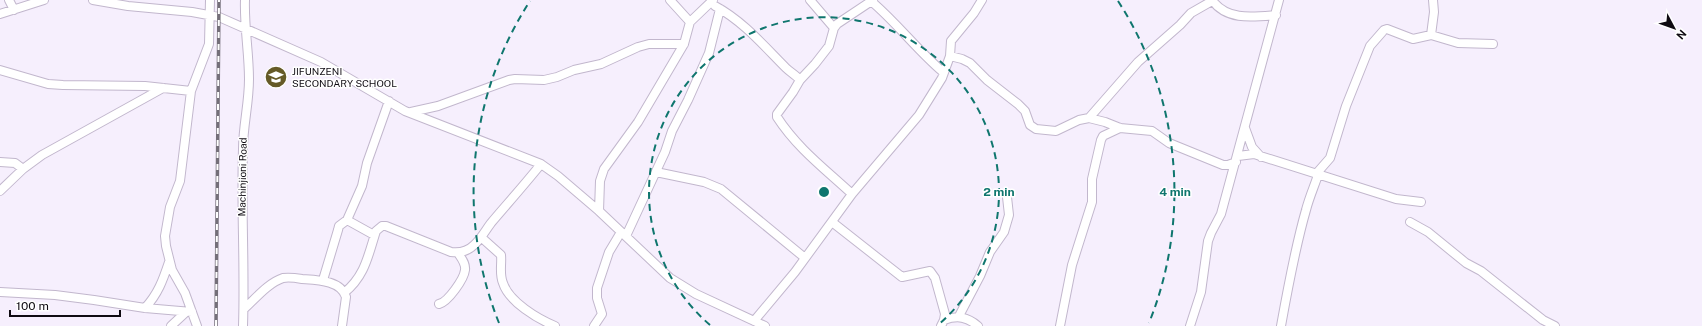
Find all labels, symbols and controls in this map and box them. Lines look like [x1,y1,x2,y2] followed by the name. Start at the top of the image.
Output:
[1654,8,1694,48] north arrow
[1674,27,1689,42] text: N
[263,64,289,90] school or university icon: JIFUNZENI SECONDARY SCHOOL
[292,65,397,89] place label: JIFUNZENI SECONDARY SCHOOL
[235,137,249,217] street label: Machinjioni Road
[817,185,831,199] centre of rings
[983,185,1015,199] text: 2 min
[1159,185,1191,199] text: 4 min
[10,292,120,318] scale bar
[16,299,49,313] text: 100 m

